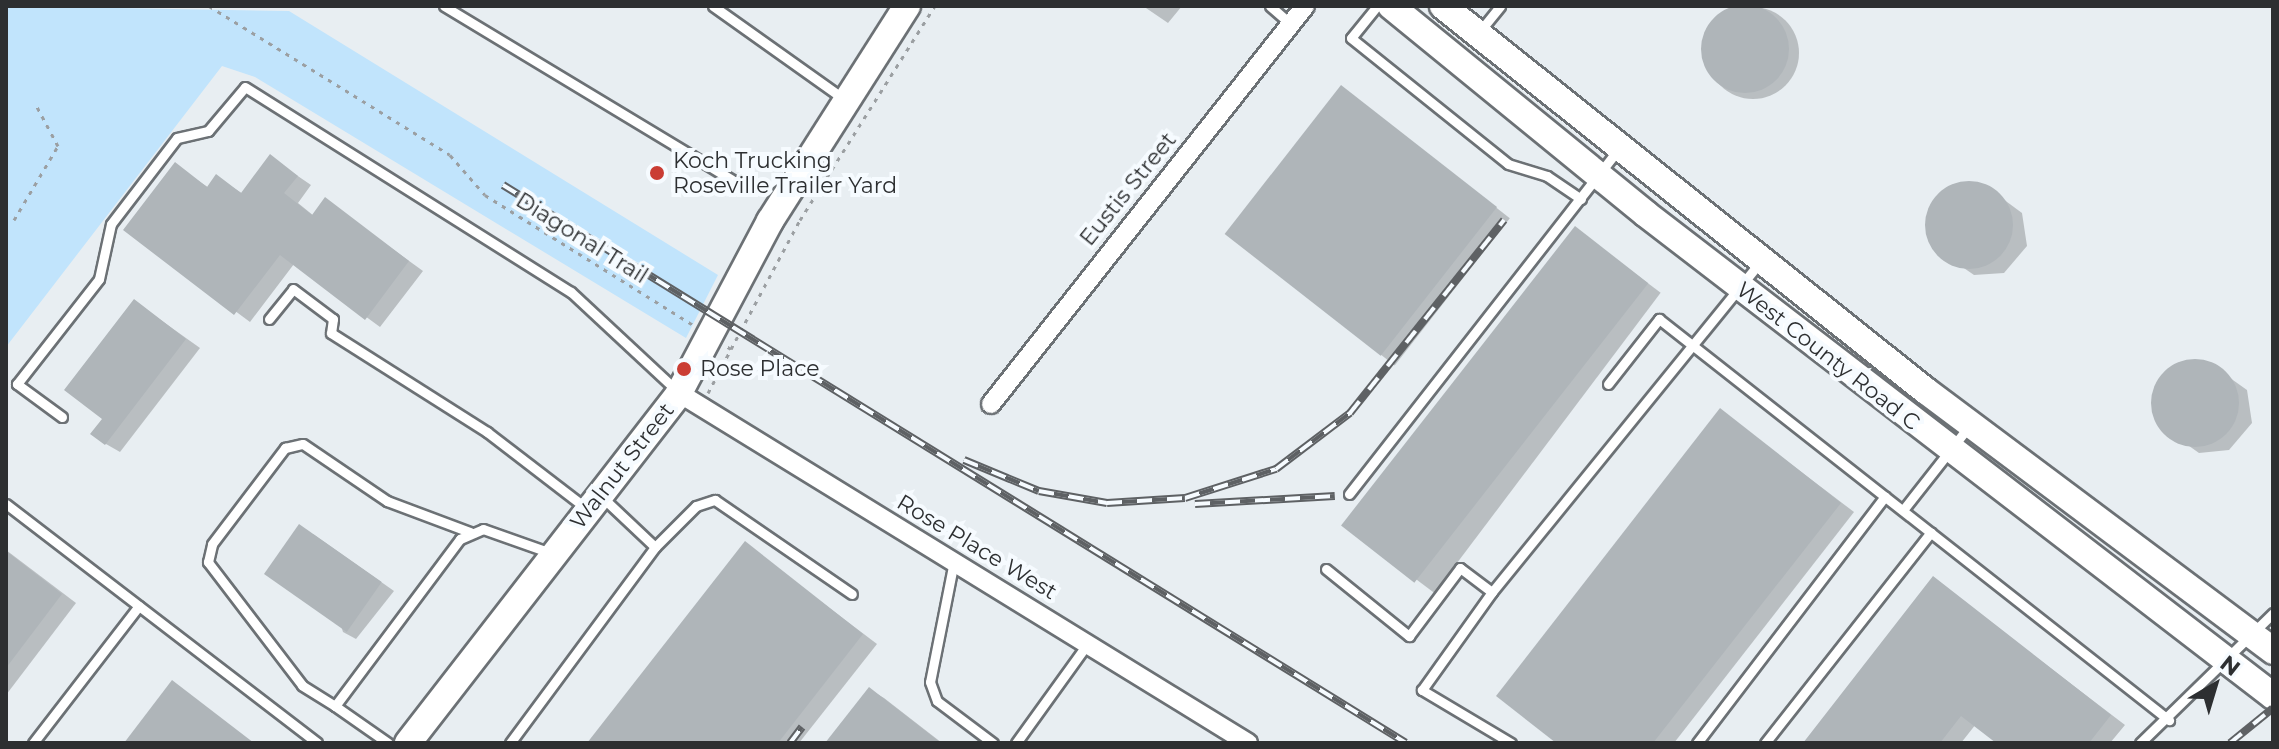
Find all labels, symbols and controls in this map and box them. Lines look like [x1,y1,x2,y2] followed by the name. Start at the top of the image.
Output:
[1074,127,1182,251] street label: Eustis Street
[673,147,897,198] place label: Koch Trucking Roseville Trailer Yard
[648,164,666,182] marker: Koch Trucking Roseville Trailer Yard
[511,187,653,289] street label: Diagonal Trail
[1731,276,1925,436] street label: West County Road C
[700,356,820,382] place label: Rose Place
[675,360,693,378] marker: Rose Place
[565,398,679,534] street label: Walnut Street
[892,489,1062,605] street label: Rose Place West
[2175,645,2255,725] north arrow
[2215,650,2245,682] text: N

